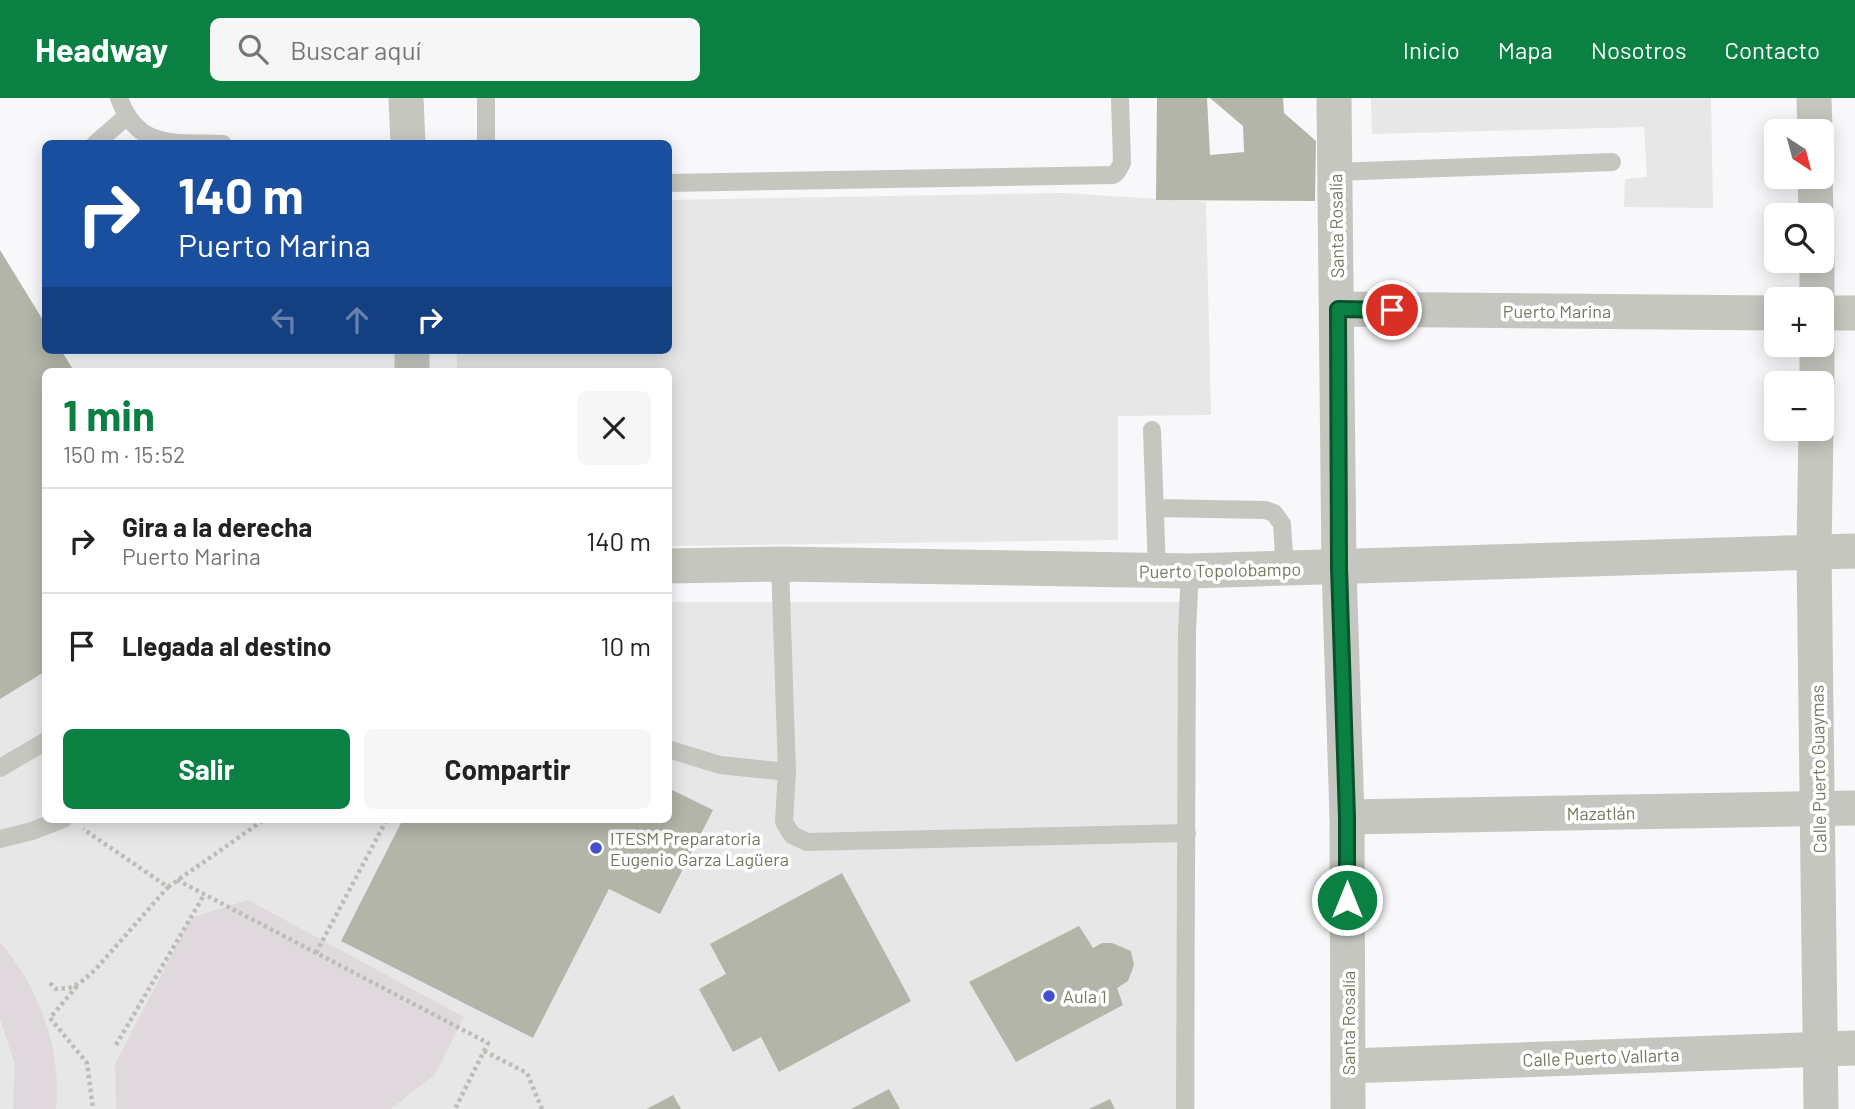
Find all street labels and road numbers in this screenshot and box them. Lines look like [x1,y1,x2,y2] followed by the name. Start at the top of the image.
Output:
[1324,174,1348,278] street label: Santa Rosalía
[1503,300,1611,322] street label: Puerto Marina
[1139,558,1301,582] street label: Puerto Topolobampo
[1806,684,1830,854] street label: Calle Puerto Guaymas
[1566,801,1636,825] street label: Mazatlán
[1337,971,1359,1075] street label: Santa Rosalía
[1522,1043,1680,1071] street label: Calle Puerto Vallarta

